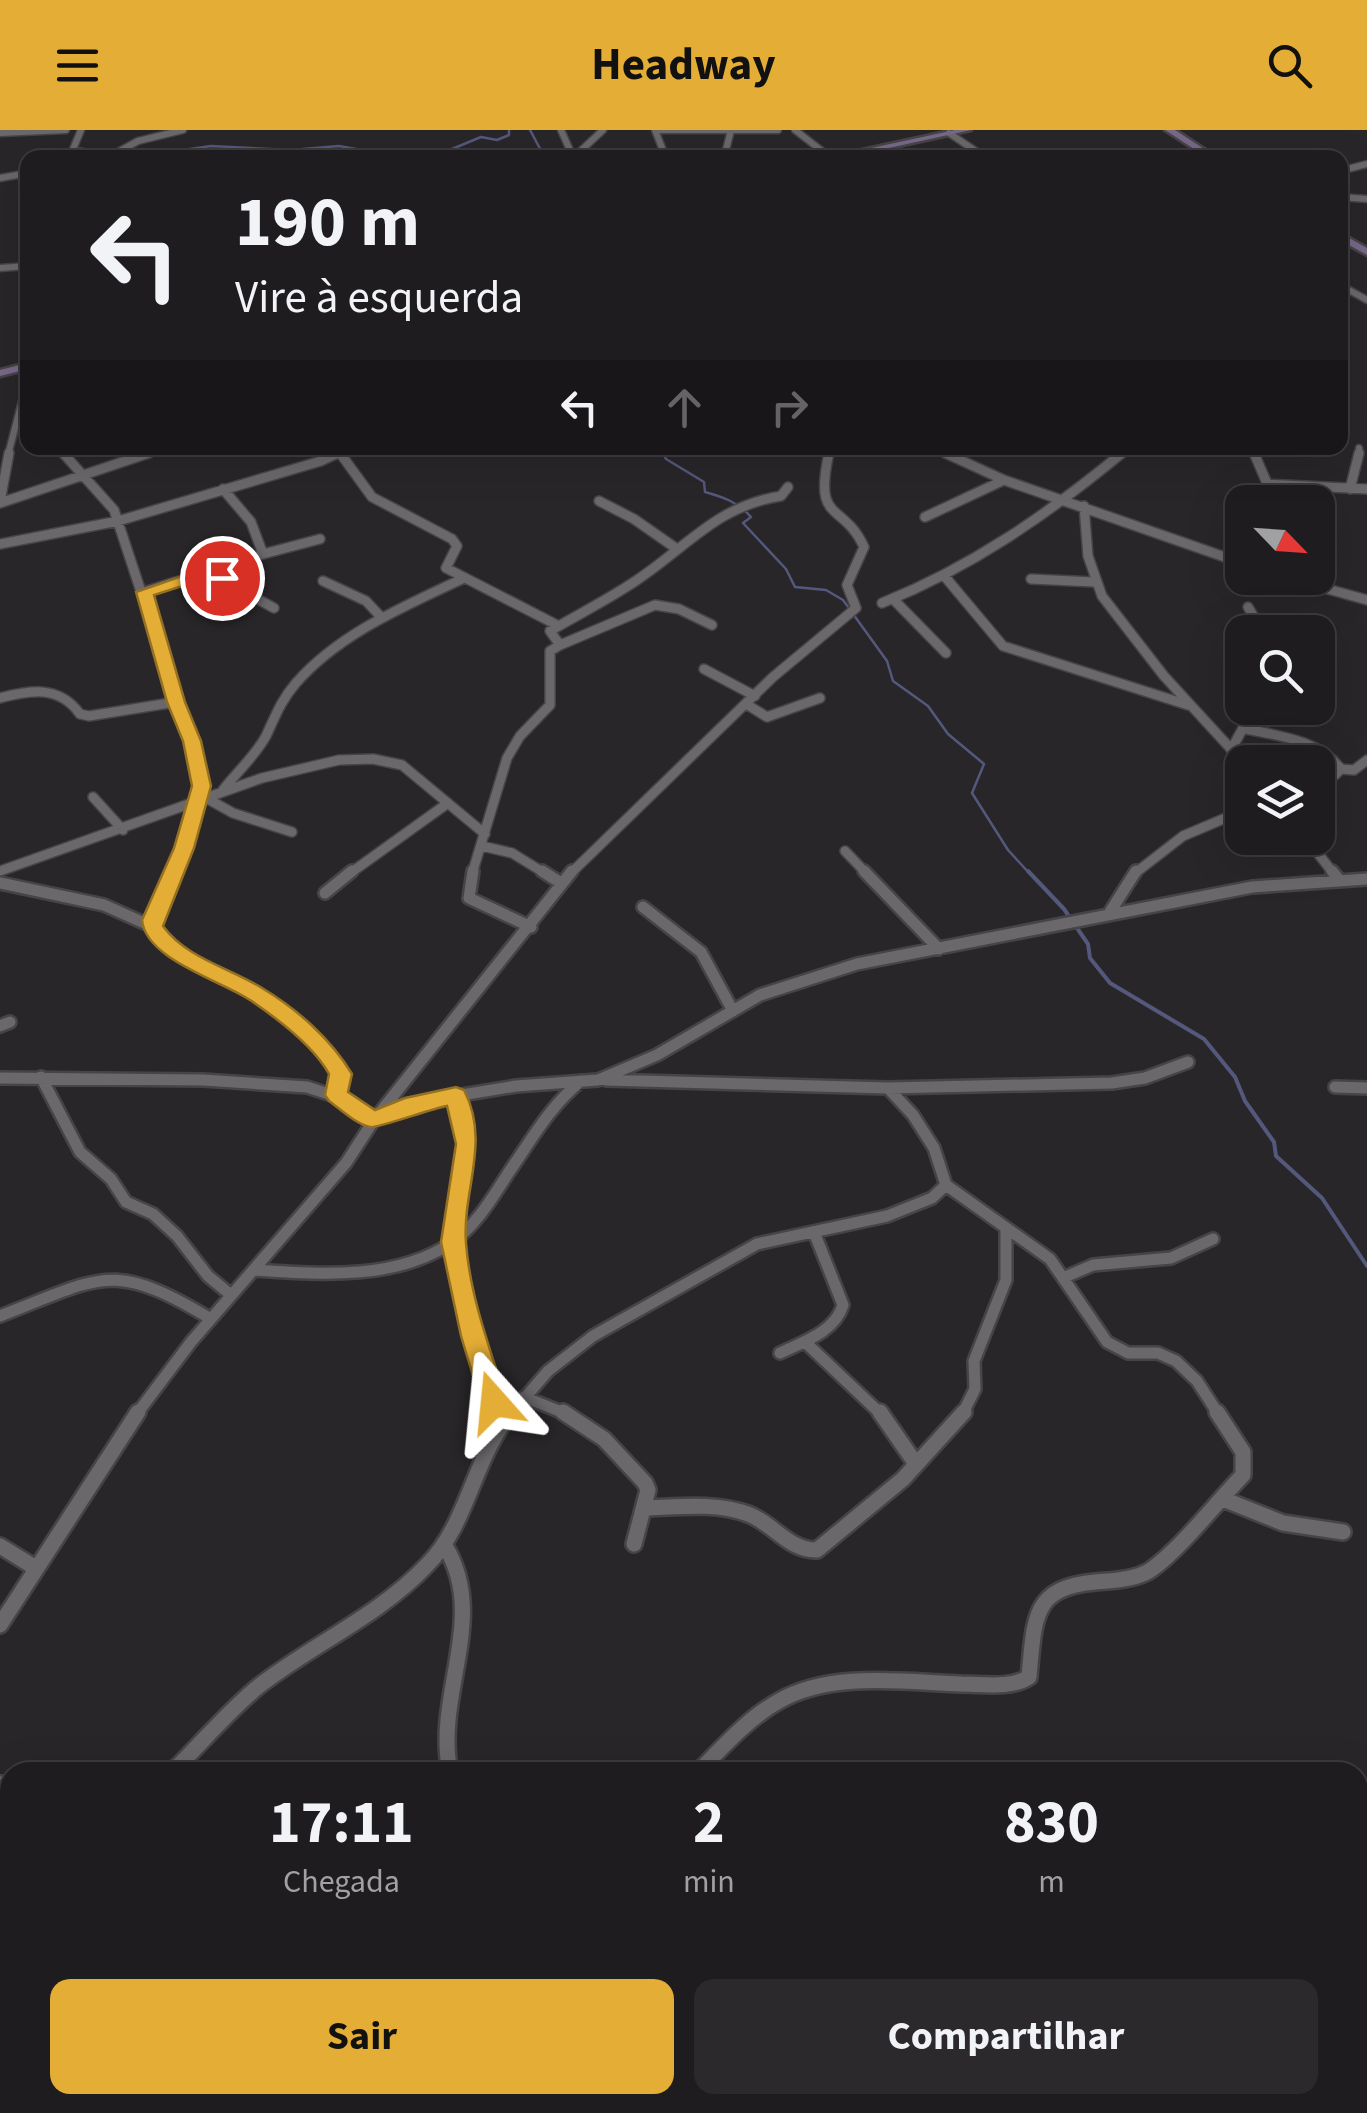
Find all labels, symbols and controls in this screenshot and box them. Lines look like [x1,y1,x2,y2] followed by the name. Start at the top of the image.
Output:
[591,33,776,97] text: Headway
[50,38,105,93] icon: menu
[1262,38,1317,93] icon: search
[235,173,420,273] text: 190 m
[70,190,200,320] icon: left
[235,266,523,330] text: Vire à esquerda
[552,380,607,435] icon: left
[657,380,712,435] icon: ahead
[762,380,817,435] icon: right
[1225,485,1335,595] north arrow
[1225,485,1335,855] map controls
[180,536,265,621] pin
[195,551,250,606] icon: arrive
[1225,615,1335,725] button: search
[1225,745,1335,855] button: layers
[442,1350,546,1454] position arrow
[269,1781,414,1866] text: 17:11
[693,1781,725,1866] text: 2
[1004,1781,1099,1866] text: 830
[283,1859,400,1905] text: Chegada
[683,1859,735,1905] text: min
[1038,1859,1065,1905] text: m
[50,1979,674,2094] button: Sair
[694,1979,1318,2094] button: Compartilhar

